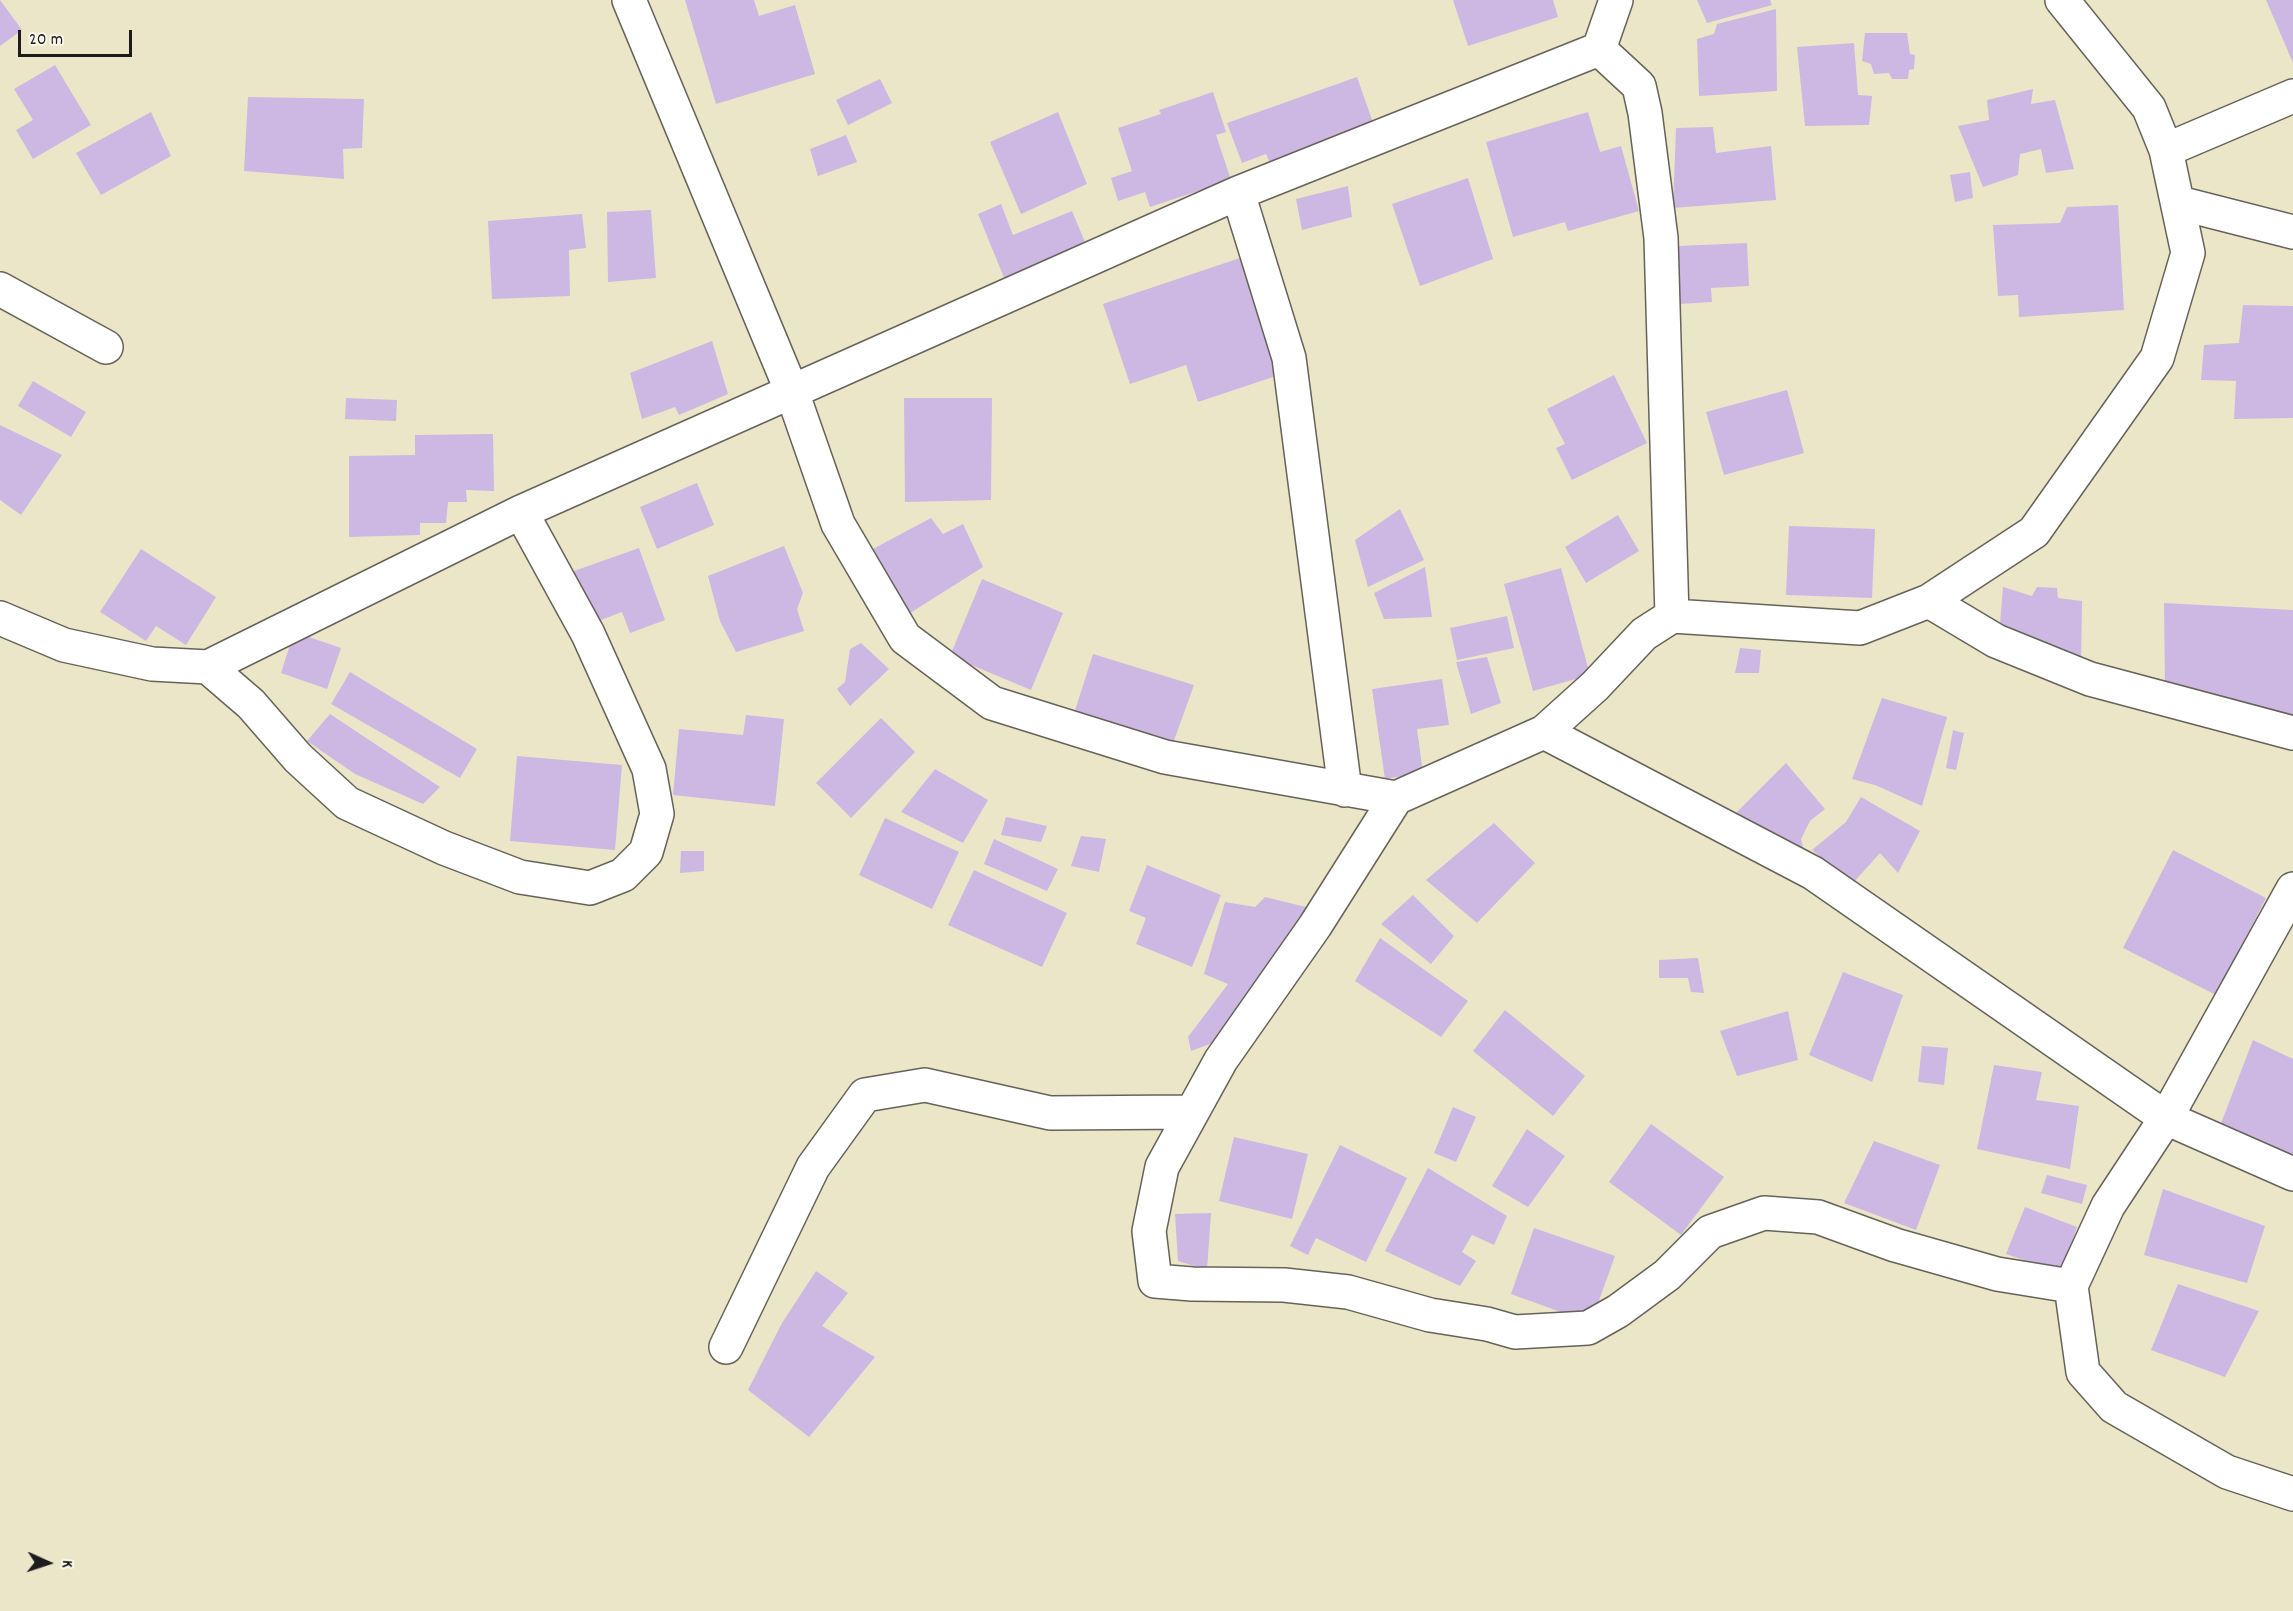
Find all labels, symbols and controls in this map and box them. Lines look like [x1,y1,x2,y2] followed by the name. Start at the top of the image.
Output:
[21,18,135,56] scale bar
[29,28,63,53] text: 20 m
[18,1533,78,1593] north arrow
[55,1560,78,1568] text: K

